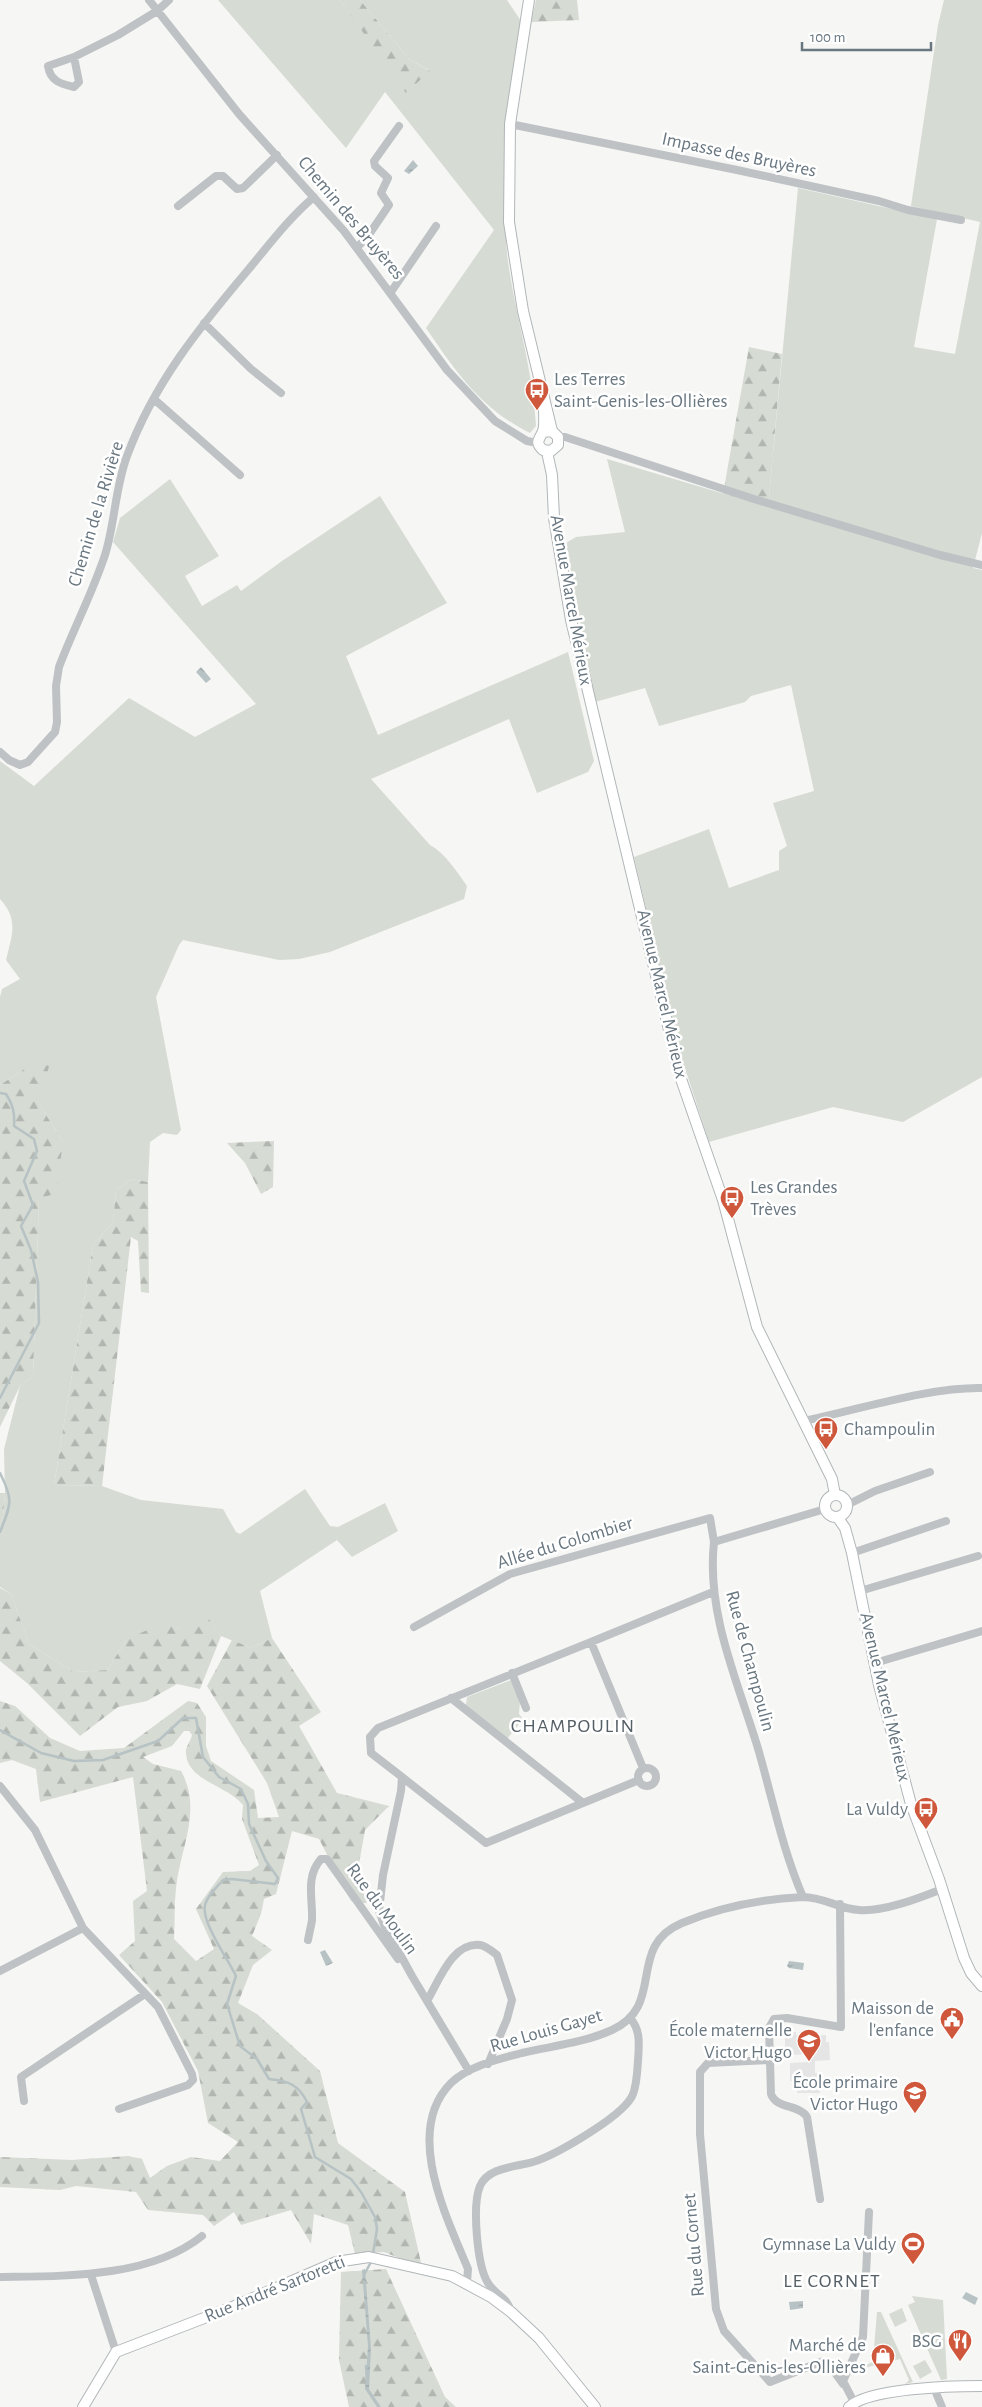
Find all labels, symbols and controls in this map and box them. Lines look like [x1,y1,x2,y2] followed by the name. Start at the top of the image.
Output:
[802,20,931,52] scale bar
[810,30,845,45] text: 100 m
[660,129,818,181] street label: Impasse des Bruyères
[294,153,408,283] street label: Chemin des Bruyères
[554,370,727,411] place label: Les Terres Saint-Genis-les-Ollières
[524,377,550,411] bus stop icon: Les Terres Saint-Genis-les-Ollières
[65,439,127,589] street label: Chemin de la Rivière
[547,513,595,687] street label: Avenue Marcel Mérieux
[633,908,691,1080] street label: Avenue Marcel Mérieux
[750,1178,838,1219] place label: Les Grandes Trèves
[719,1185,745,1219] bus stop icon: Les Grandes Trèves
[813,1416,839,1450] bus stop icon: Champoulin
[844,1420,935,1439] place label: Champoulin
[495,1513,635,1573] street label: Allée du Colombier
[722,1589,778,1733] street label: Rue de Champoulin
[856,1611,914,1783] street label: Avenue Marcel Mérieux
[511,1716,635,1736] district label: CHAMPOULIN
[913,1796,939,1830] bus stop icon: La Vuldy
[846,1800,908,1819] place label: La Vuldy
[343,1860,421,1958] street label: Rue du Moulin
[851,1999,934,2040] place label: Maisson de l'enfance
[488,2006,604,2056] street label: Rue Louis Gayet
[939,2006,965,2040] public building icon: Maisson de l'enfance
[669,2019,792,2062] place label: École maternelle Victor Hugo
[796,2028,822,2062] school or university icon: École maternelle Victor Hugo
[792,2071,898,2114] place label: École primaire Victor Hugo
[902,2080,928,2114] school or university icon: École primaire Victor Hugo
[680,2192,708,2298] street label: Rue du Cornet
[900,2231,926,2265] sports icon: Gymnase La Vuldy
[762,2235,896,2254] place label: Gymnase La Vuldy
[202,2252,348,2326] street label: Rue André Sartoretti
[783,2271,881,2291] district label: LE CORNET
[947,2328,973,2362] restaurant icon: BSG
[911,2332,942,2351] place label: BSG
[693,2336,866,2377] place label: Marché de Saint-Genis-les-Ollières
[870,2343,896,2377] shop icon: Marché de Saint-Genis-les-Ollières

